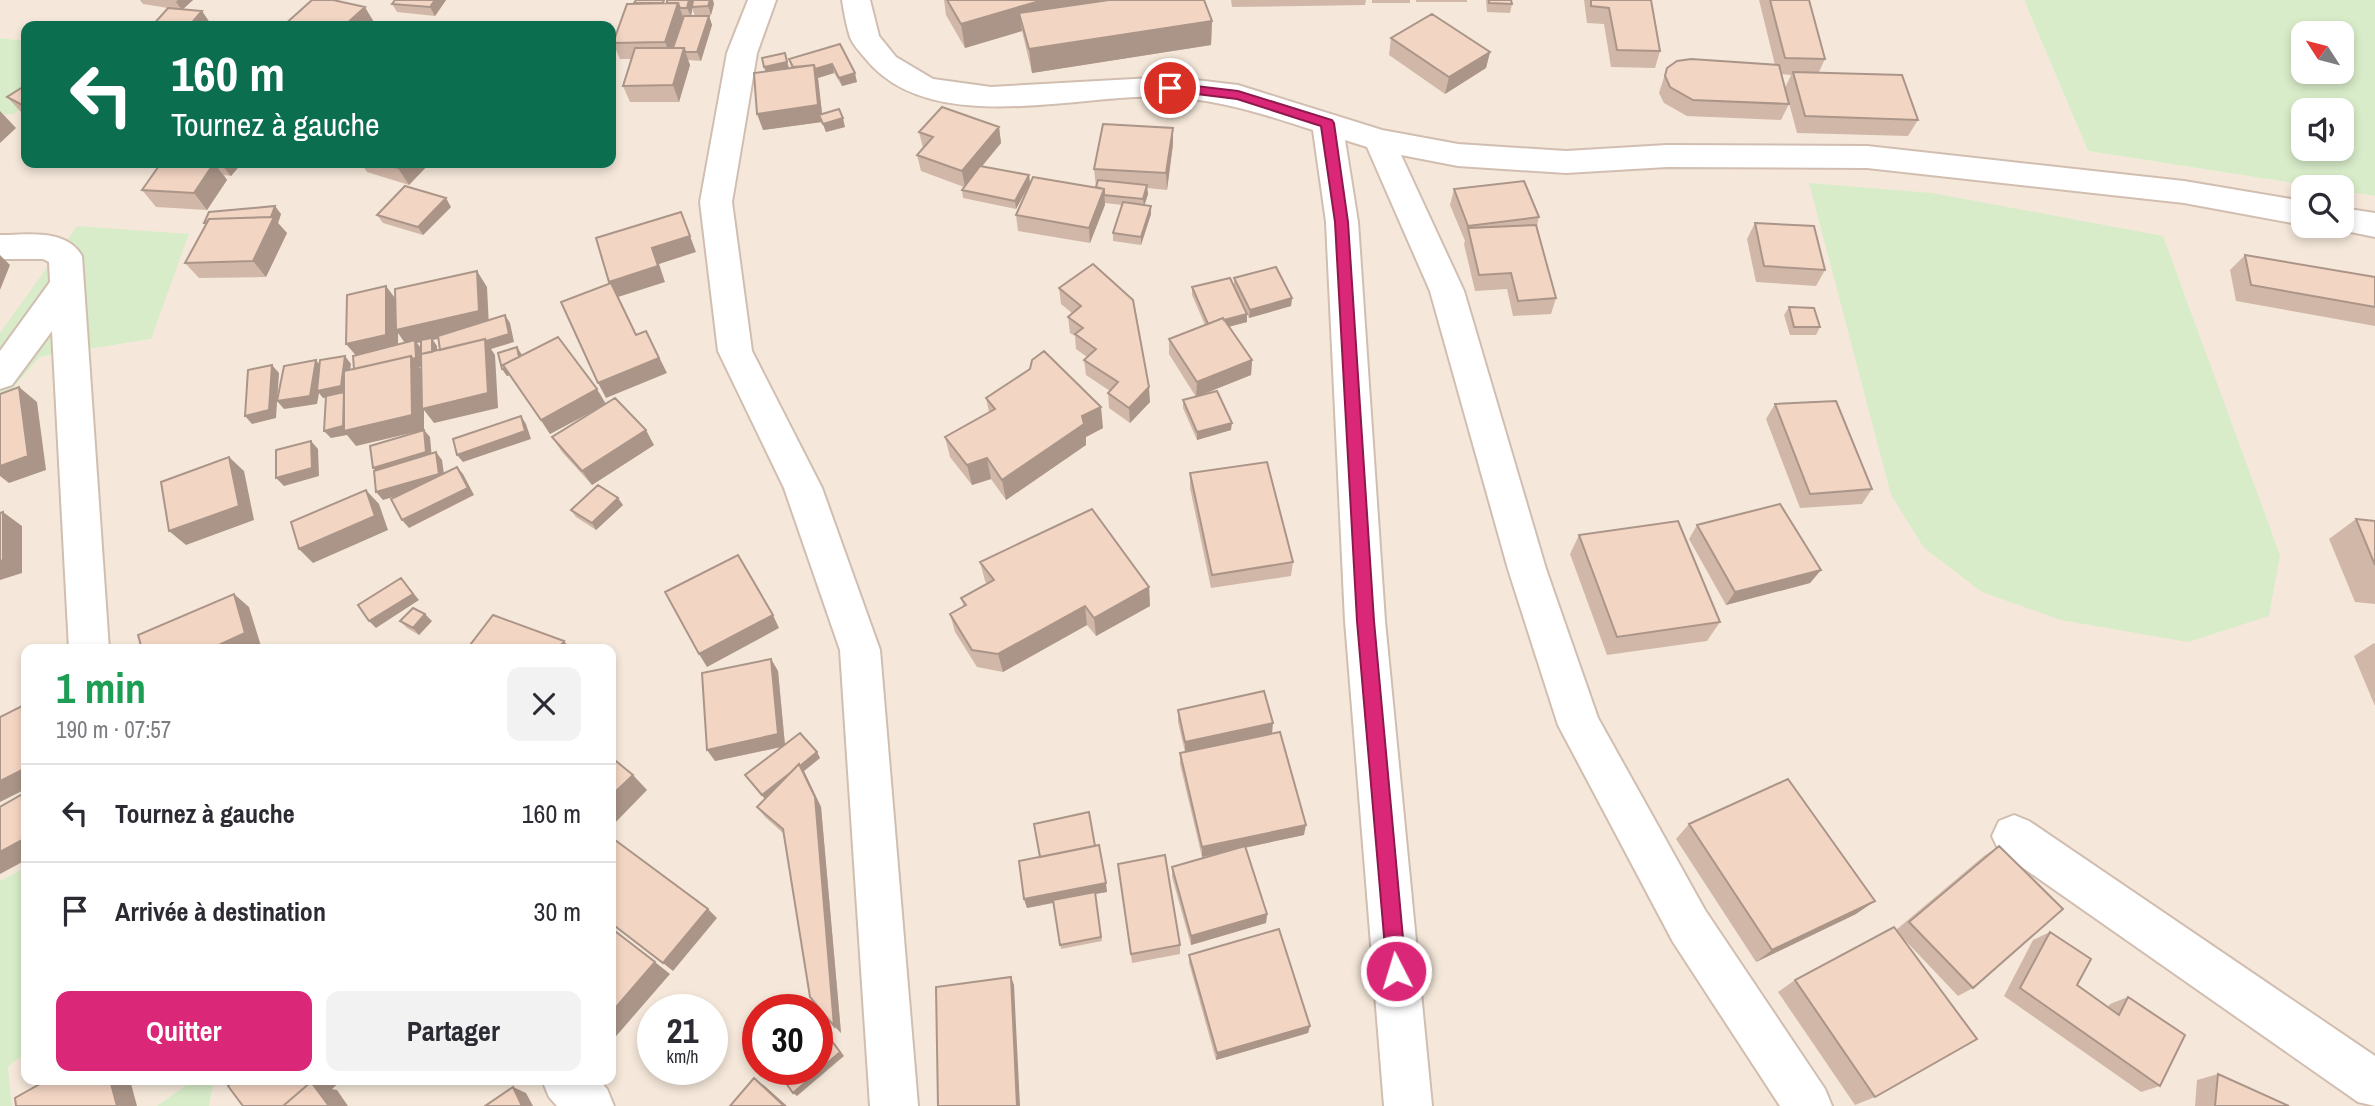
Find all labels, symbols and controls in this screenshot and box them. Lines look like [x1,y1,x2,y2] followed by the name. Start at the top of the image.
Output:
[2291,21,2354,84] north arrow
[2291,21,2354,238] map controls
[171,40,285,106] text: 160 m
[56,49,147,140] icon: left
[1140,58,1200,118] pin
[1151,69,1189,107] icon: arrive
[2291,98,2354,161] button: sound
[171,103,380,146] text: Tournez à gauche
[2291,175,2354,238] button: search
[56,660,146,716] text: 1 min
[507,667,581,741] button: close
[56,714,171,745] text: 190 m · 07:57
[56,794,94,832] icon: left
[115,796,295,831] text: Tournez à gauche
[522,796,581,831] text: 160 m
[56,892,94,930] icon: arrive
[115,894,326,929] text: Arrivée à destination
[534,894,581,929] text: 30 m
[1359,934,1433,1008] position arrow
[56,991,312,1071] button: Quitter
[326,991,581,1071] button: Partager
[742,994,833,1085] speed limit sign: 30
[667,1007,698,1054] text: 21
[667,1044,699,1069] text: km/h

